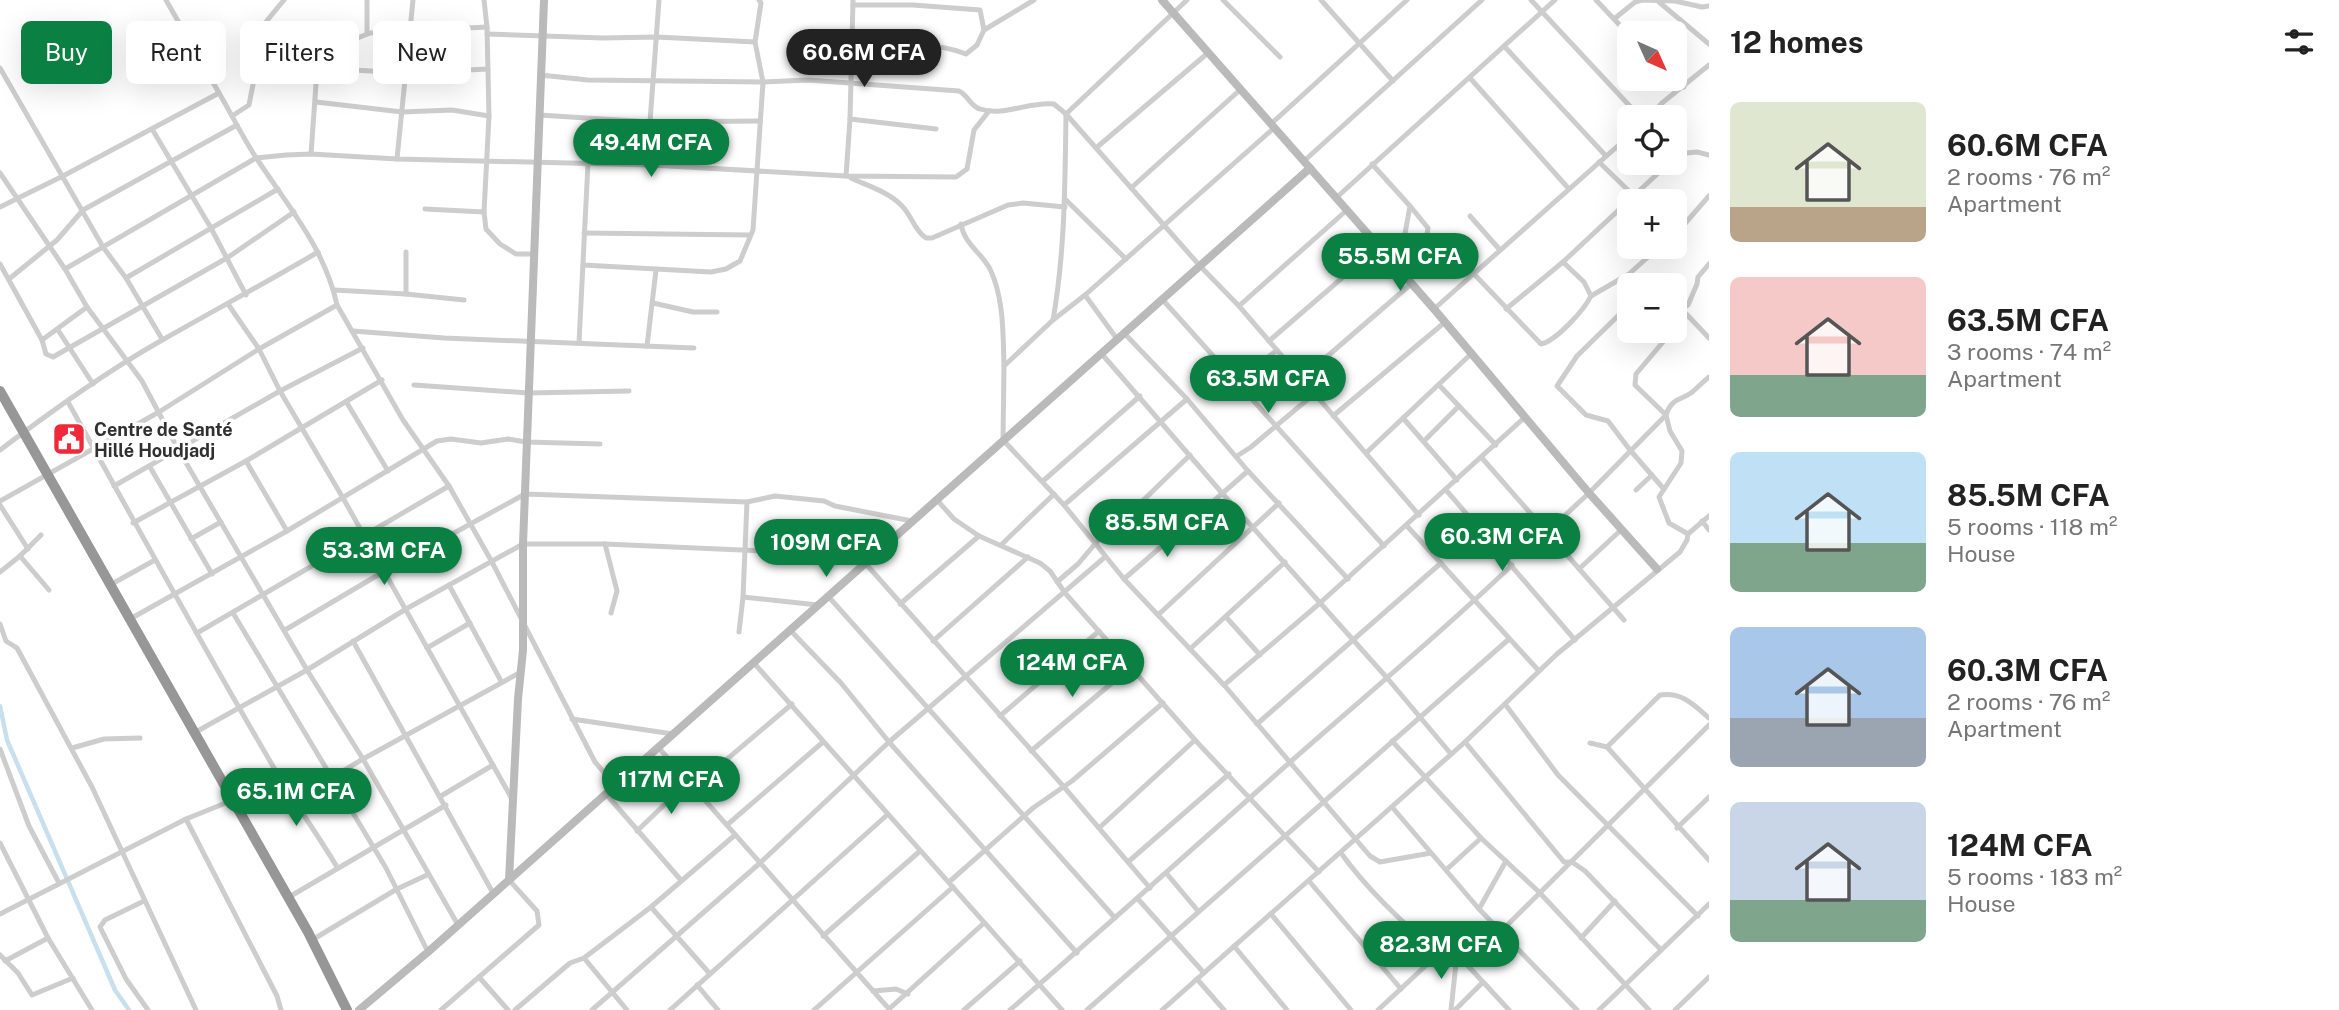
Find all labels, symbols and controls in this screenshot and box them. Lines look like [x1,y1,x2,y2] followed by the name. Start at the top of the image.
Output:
[21,21,112,84] chip: Buy
[126,21,226,84] chip: Rent
[240,21,359,84] chip: Filters
[373,21,471,84] chip: New
[1617,21,1687,91] north arrow
[1617,21,1687,343] map controls
[2280,23,2318,61] icon: filters
[1730,24,1864,60] text: 12 homes
[784,29,944,89] pin: 60.6M CFA
[802,38,926,65] text: 60.6M CFA
[1617,105,1687,175] button: locate
[571,120,731,179] pin: 49.4M CFA
[1947,127,2108,163] text: 60.6M CFA
[589,128,713,155] text: 49.4M CFA
[1786,130,1870,214] icon: home
[1947,163,2110,190] text: 2 rooms · 76 m²
[1617,189,1687,259] button: +
[1947,190,2062,217] text: Apartment
[1320,233,1480,293] pin: 55.5M CFA
[1338,242,1462,269] text: 55.5M CFA
[1617,273,1687,343] button: −
[1947,302,2109,338] text: 63.5M CFA
[1786,305,1870,389] icon: home
[1947,338,2111,365] text: 3 rooms · 74 m²
[1188,356,1348,415] pin: 63.5M CFA
[1206,364,1330,391] text: 63.5M CFA
[1947,365,2062,392] text: Apartment
[94,419,233,461] place label: Centre de Santé Hillé Houdjadj
[50,420,88,458] public building icon: Centre de Santé Hillé Houdjadj
[1947,477,2110,513] text: 85.5M CFA
[1786,480,1870,564] icon: home
[1087,500,1247,559] pin: 85.5M CFA
[1105,508,1229,535] text: 85.5M CFA
[1947,513,2117,540] text: 5 rooms · 118 m²
[1422,514,1582,573] pin: 60.3M CFA
[754,520,898,579] pin: 109M CFA
[1440,522,1564,549] text: 60.3M CFA
[304,528,464,587] pin: 53.3M CFA
[770,528,882,555] text: 109M CFA
[322,536,446,563] text: 53.3M CFA
[1947,540,2015,567] text: House
[1000,640,1144,699] pin: 124M CFA
[1016,648,1128,675] text: 124M CFA
[1947,652,2108,688] text: 60.3M CFA
[1786,655,1870,739] icon: home
[1947,688,2110,715] text: 2 rooms · 76 m²
[1947,715,2062,742] text: Apartment
[599,756,743,816] pin: 117M CFA
[618,765,724,792] text: 117M CFA
[216,768,376,828] pin: 65.1M CFA
[237,777,355,804] text: 65.1M CFA
[1947,827,2093,863] text: 124M CFA
[1786,830,1870,914] icon: home
[1947,863,2122,890] text: 5 rooms · 183 m²
[1947,890,2015,917] text: House
[1361,922,1521,981] pin: 82.3M CFA
[1379,930,1503,957] text: 82.3M CFA

